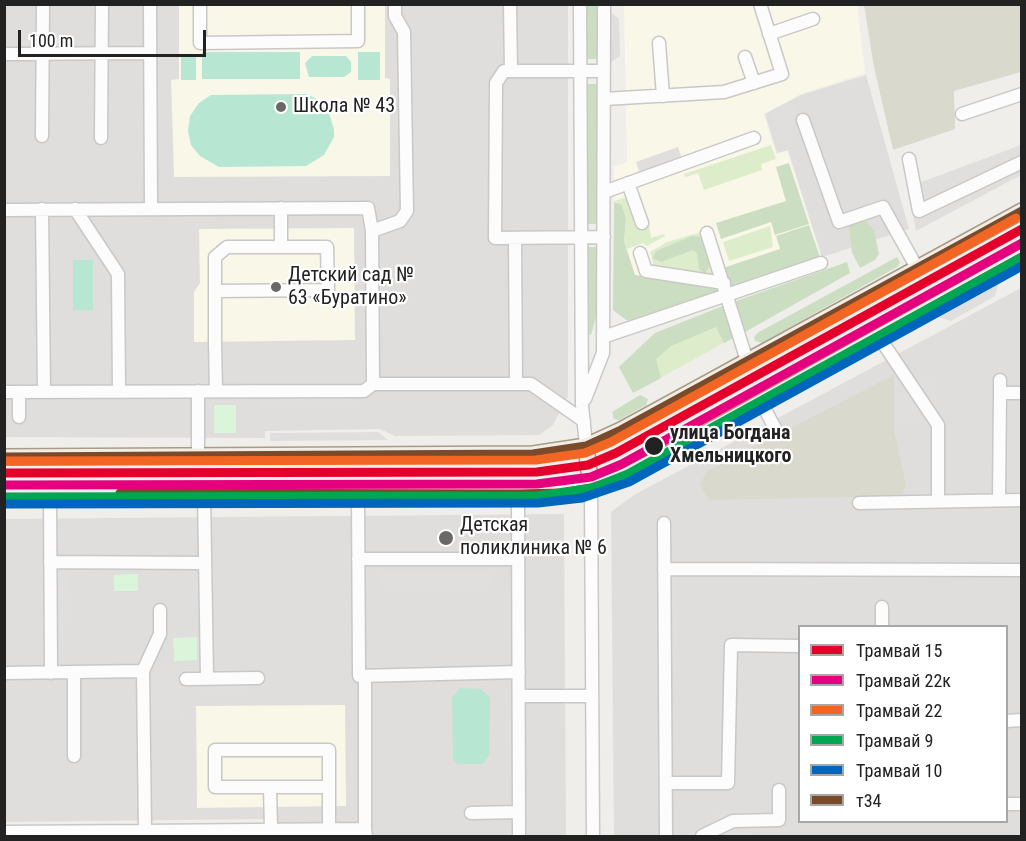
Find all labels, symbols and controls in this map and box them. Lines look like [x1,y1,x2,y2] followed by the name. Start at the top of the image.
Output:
[21,18,208,56] scale bar
[29,30,73,51] text: 100 m
[293,95,395,119] place label: Школа № 43
[274,100,288,114] marker: Школа № 43
[288,264,414,311] place label: Детский сад № 63 «Буратино»
[269,280,283,294] marker: Детский сад № 63 «Буратино»
[670,422,791,469] place label: улица Богдана Хмельницкого
[643,435,665,457] marker: улица Богдана Хмельницкого
[460,514,607,561] place label: Детская поликлиника № 6
[437,529,455,547] marker: Детская поликлиника № 6
[798,625,1008,823] legend
[856,640,942,661] text: Трамвай 15
[856,670,951,691] text: Трамвай 22к
[856,700,942,721] text: Трамвай 22
[856,730,933,751] text: Трамвай 9
[856,760,942,781] text: Трамвай 10
[856,790,881,811] text: т34

